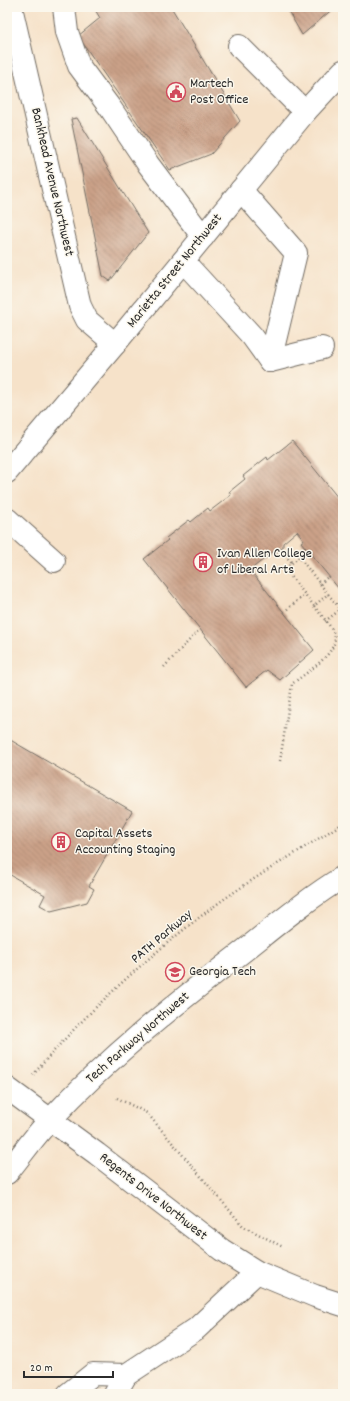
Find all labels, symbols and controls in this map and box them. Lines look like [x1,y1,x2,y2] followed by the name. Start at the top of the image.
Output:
[190,74,248,110] place label: Martech Post Office
[165,81,187,103] public building icon: Martech Post Office
[25,106,79,258] street label: Bankhead Avenue Northwest
[122,209,228,333] street label: Marietta Street Northwest
[217,544,312,580] place label: Ivan Allen College of Liberal Arts
[192,551,214,573] building icon: Ivan Allen College of Liberal Arts
[75,824,175,860] place label: Capital Assets Accounting Staging
[50,831,72,853] building icon: Capital Assets Accounting Staging
[127,905,197,969] street label: PATH Parkway
[164,961,186,983] school or university icon: Georgia Tech
[189,962,256,982] place label: Georgia Tech
[82,987,194,1089] street label: Tech Parkway Northwest
[95,1148,211,1246] street label: Regents Drive Northwest
[24,1353,113,1379] scale bar
[30,1360,53,1377] text: 20 m

